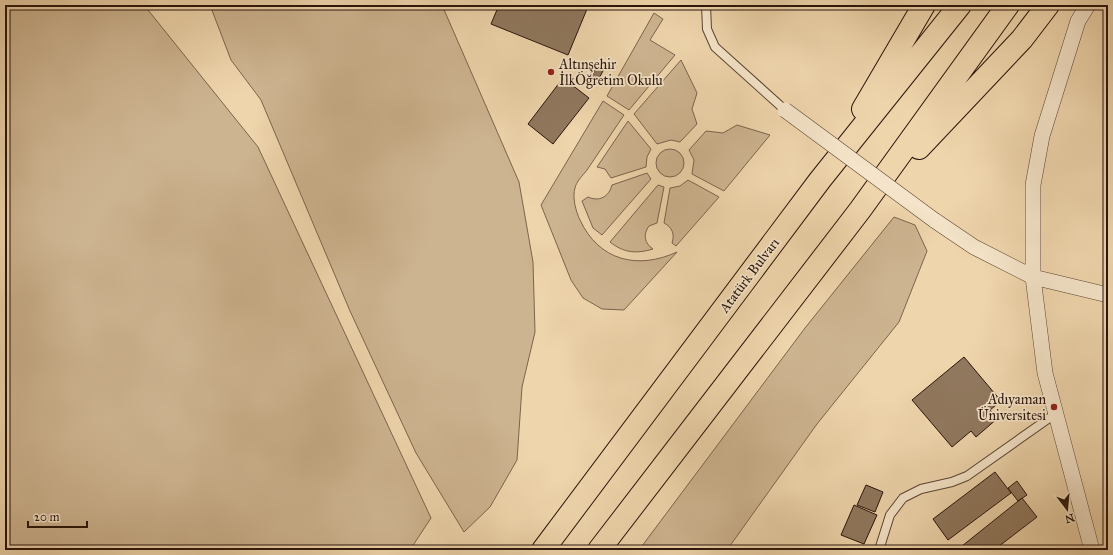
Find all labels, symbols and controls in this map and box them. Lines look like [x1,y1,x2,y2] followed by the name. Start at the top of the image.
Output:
[558,56,663,89] place label: Altınşehir İlkÖğretim Okulu
[546,67,556,77] marker: Altınşehir İlkÖğretim Okulu
[715,234,783,317] street label: Atatürk Bulvarı
[978,391,1046,424] place label: Adıyaman Üniversitesi
[1049,402,1059,412] marker: Adıyaman Üniversitesi
[1047,489,1087,529] north arrow
[28,503,87,529] scale bar
[34,510,60,524] text: 20 m
[1063,511,1076,526] text: N

